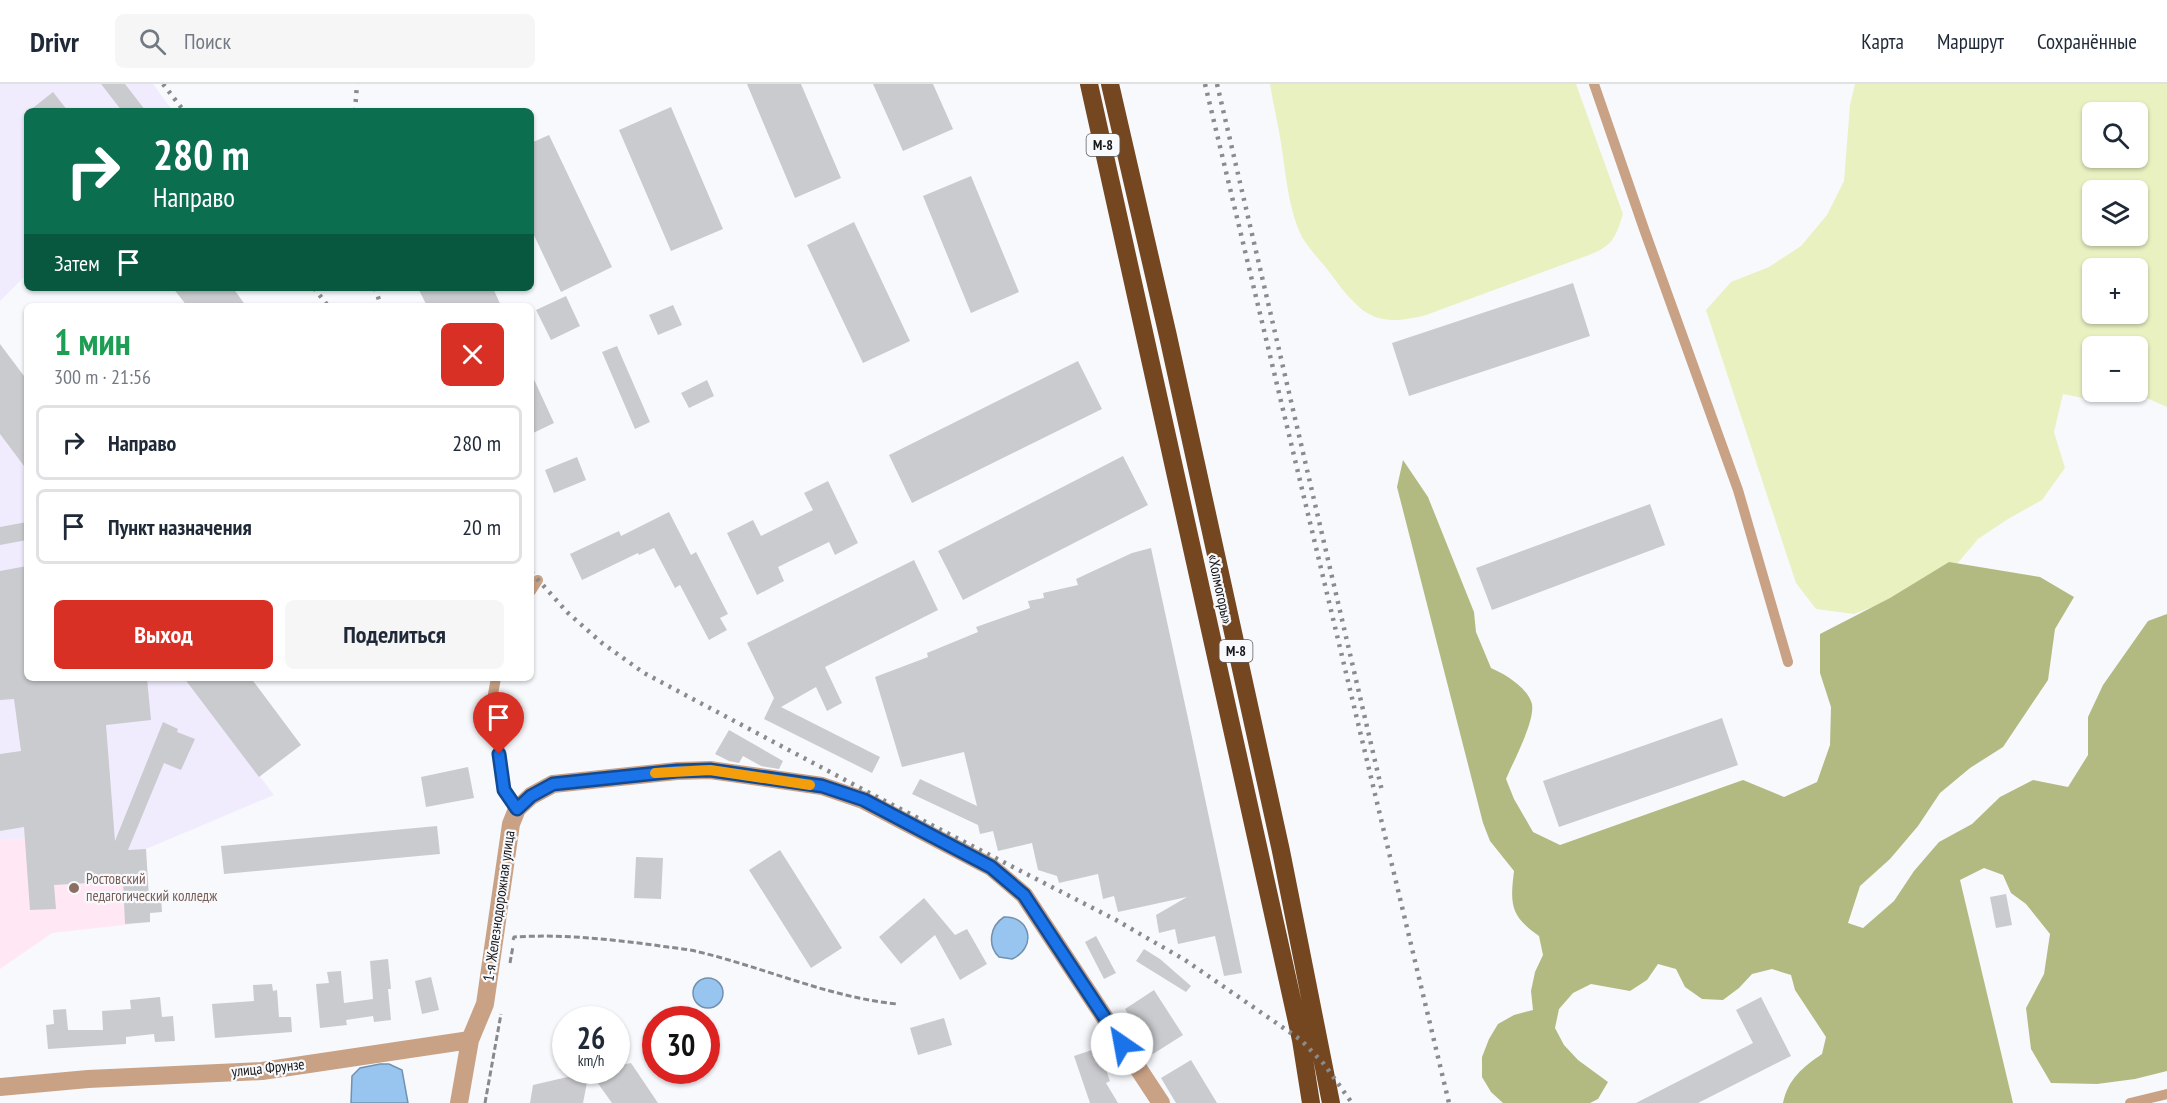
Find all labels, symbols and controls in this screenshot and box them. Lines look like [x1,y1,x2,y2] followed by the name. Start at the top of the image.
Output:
[115,14,535,68] search box
[30,23,79,60] text: Drivr
[136,25,169,58] icon: search
[184,27,231,55] text: Поиск
[1861,28,1904,55] text: Карта
[1937,28,2004,55] text: Маршрут
[2037,28,2137,55] text: Сохранённые
[2082,102,2148,402] map controls
[2082,102,2148,168] button: search
[153,127,250,182] text: 280 m
[54,132,132,210] icon: right
[1086,134,1120,156] road number: М-8
[153,180,235,214] text: Направо
[2082,180,2148,246] button: layers
[112,246,145,279] icon: arrive
[54,249,100,277] text: Затем
[2082,258,2148,324] button: +
[54,318,131,365] text: 1 мин
[441,323,504,386] button: close
[2082,336,2148,402] button: −
[54,364,151,390] text: 300 m · 21:56
[57,426,90,459] icon: right
[108,429,176,457] text: Направо
[452,429,501,457] text: 280 m
[57,510,90,543] icon: arrive
[108,513,252,541] text: Пункт назначения
[462,513,501,541] text: 20 m
[1204,552,1237,626] street label: «Холмогоры»
[54,600,273,669] button: Выход
[285,600,504,669] button: Поделиться
[1220,640,1252,662] road number: М-8
[473,692,524,754] pin
[482,701,515,734] icon: arrive
[479,829,519,983] street label: 1-я Железнодорожная улица
[86,869,218,905] place label: Ростовский педагогический колледж
[67,881,81,895] marker: Ростовский педагогический колледж
[642,1006,720,1084] speed limit sign: 30
[1090,1012,1154,1076] position arrow
[577,1018,605,1057] text: 26
[578,1051,604,1070] text: km/h
[230,1054,305,1081] street label: улица Фрунзе

